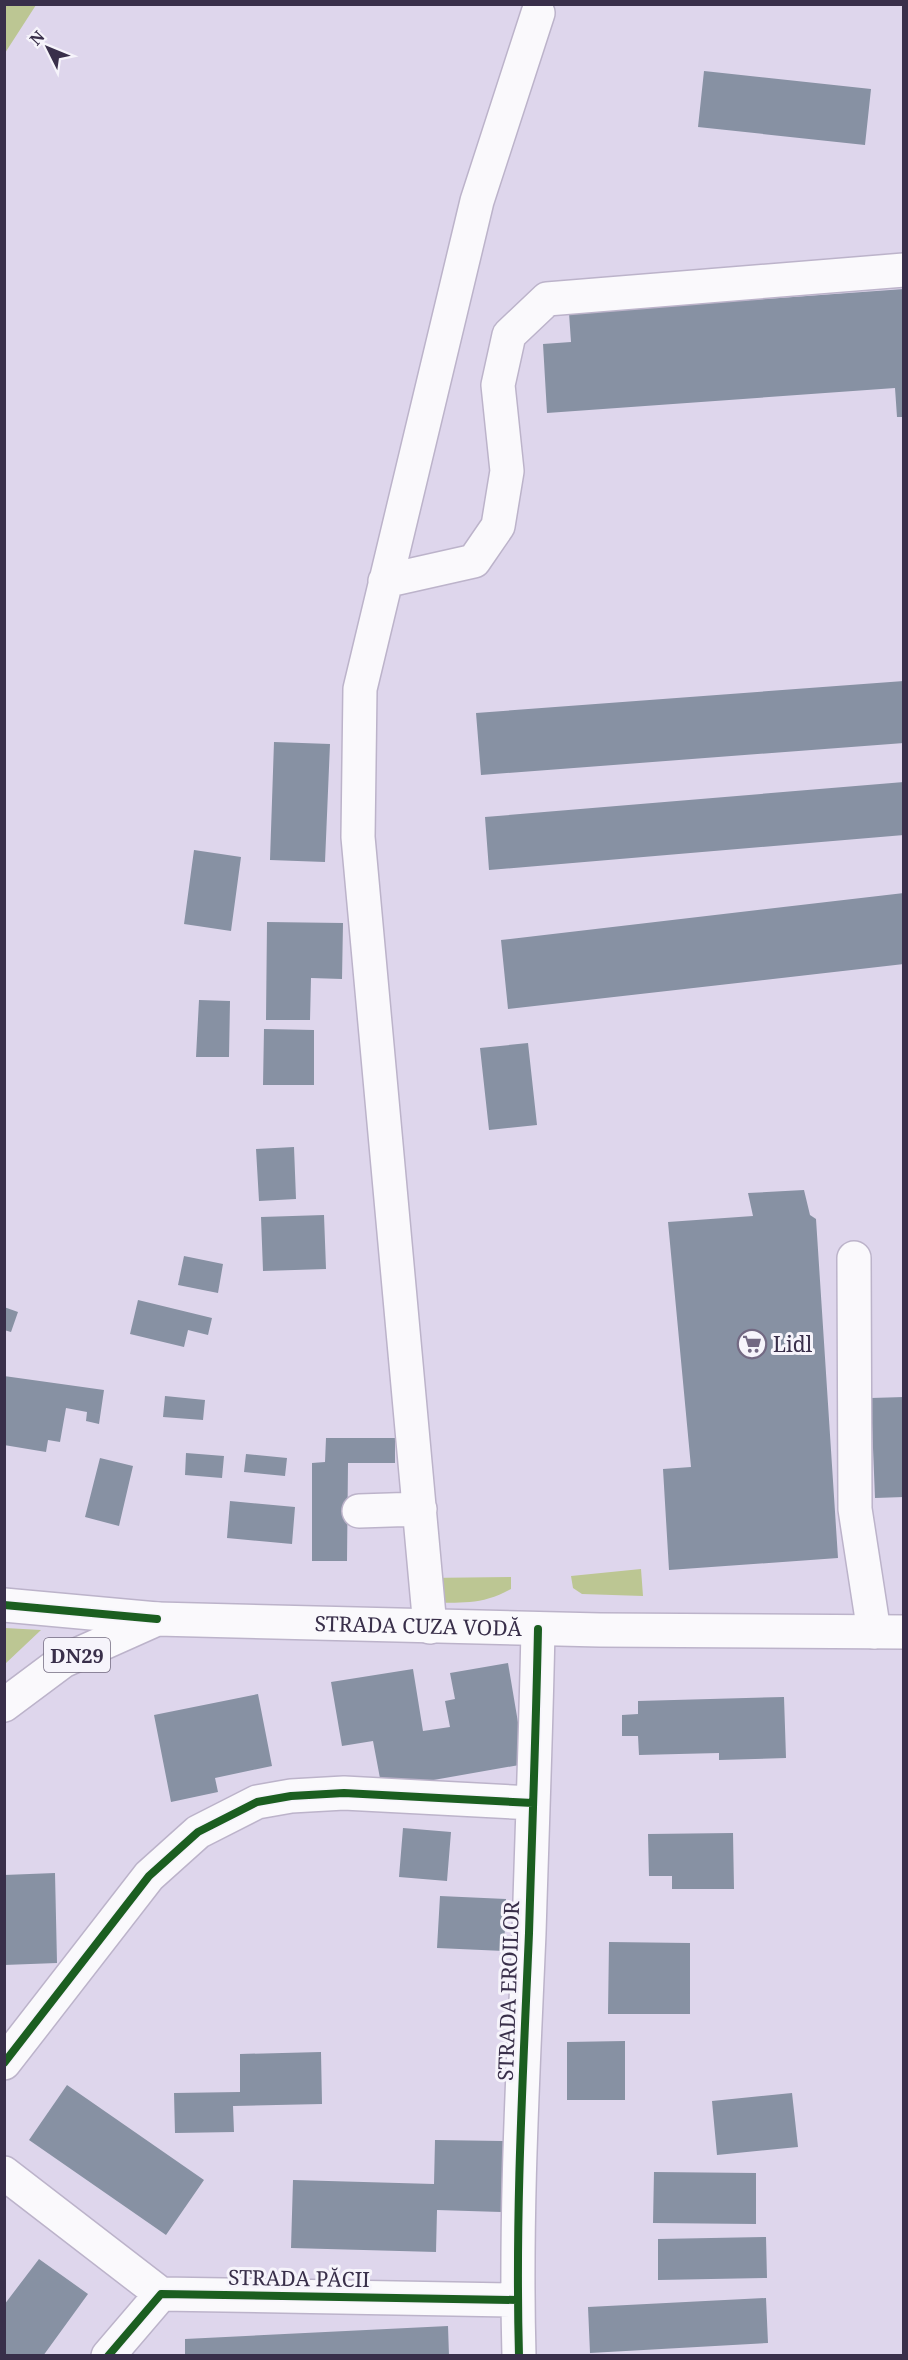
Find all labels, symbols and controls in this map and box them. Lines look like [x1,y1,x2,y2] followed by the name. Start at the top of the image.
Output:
[18,18,78,78] north arrow
[25,25,50,50] text: N
[736,1328,768,1360] supermarket icon: Lidl
[773,1330,813,1358] place label: Lidl
[314,1609,523,1642] street label: STRADA CUZA VODĂ
[44,1638,110,1672] road number: DN29
[491,1900,525,2081] street label: STRADA EROILOR
[228,2263,370,2293] street label: STRADA PĂCII

